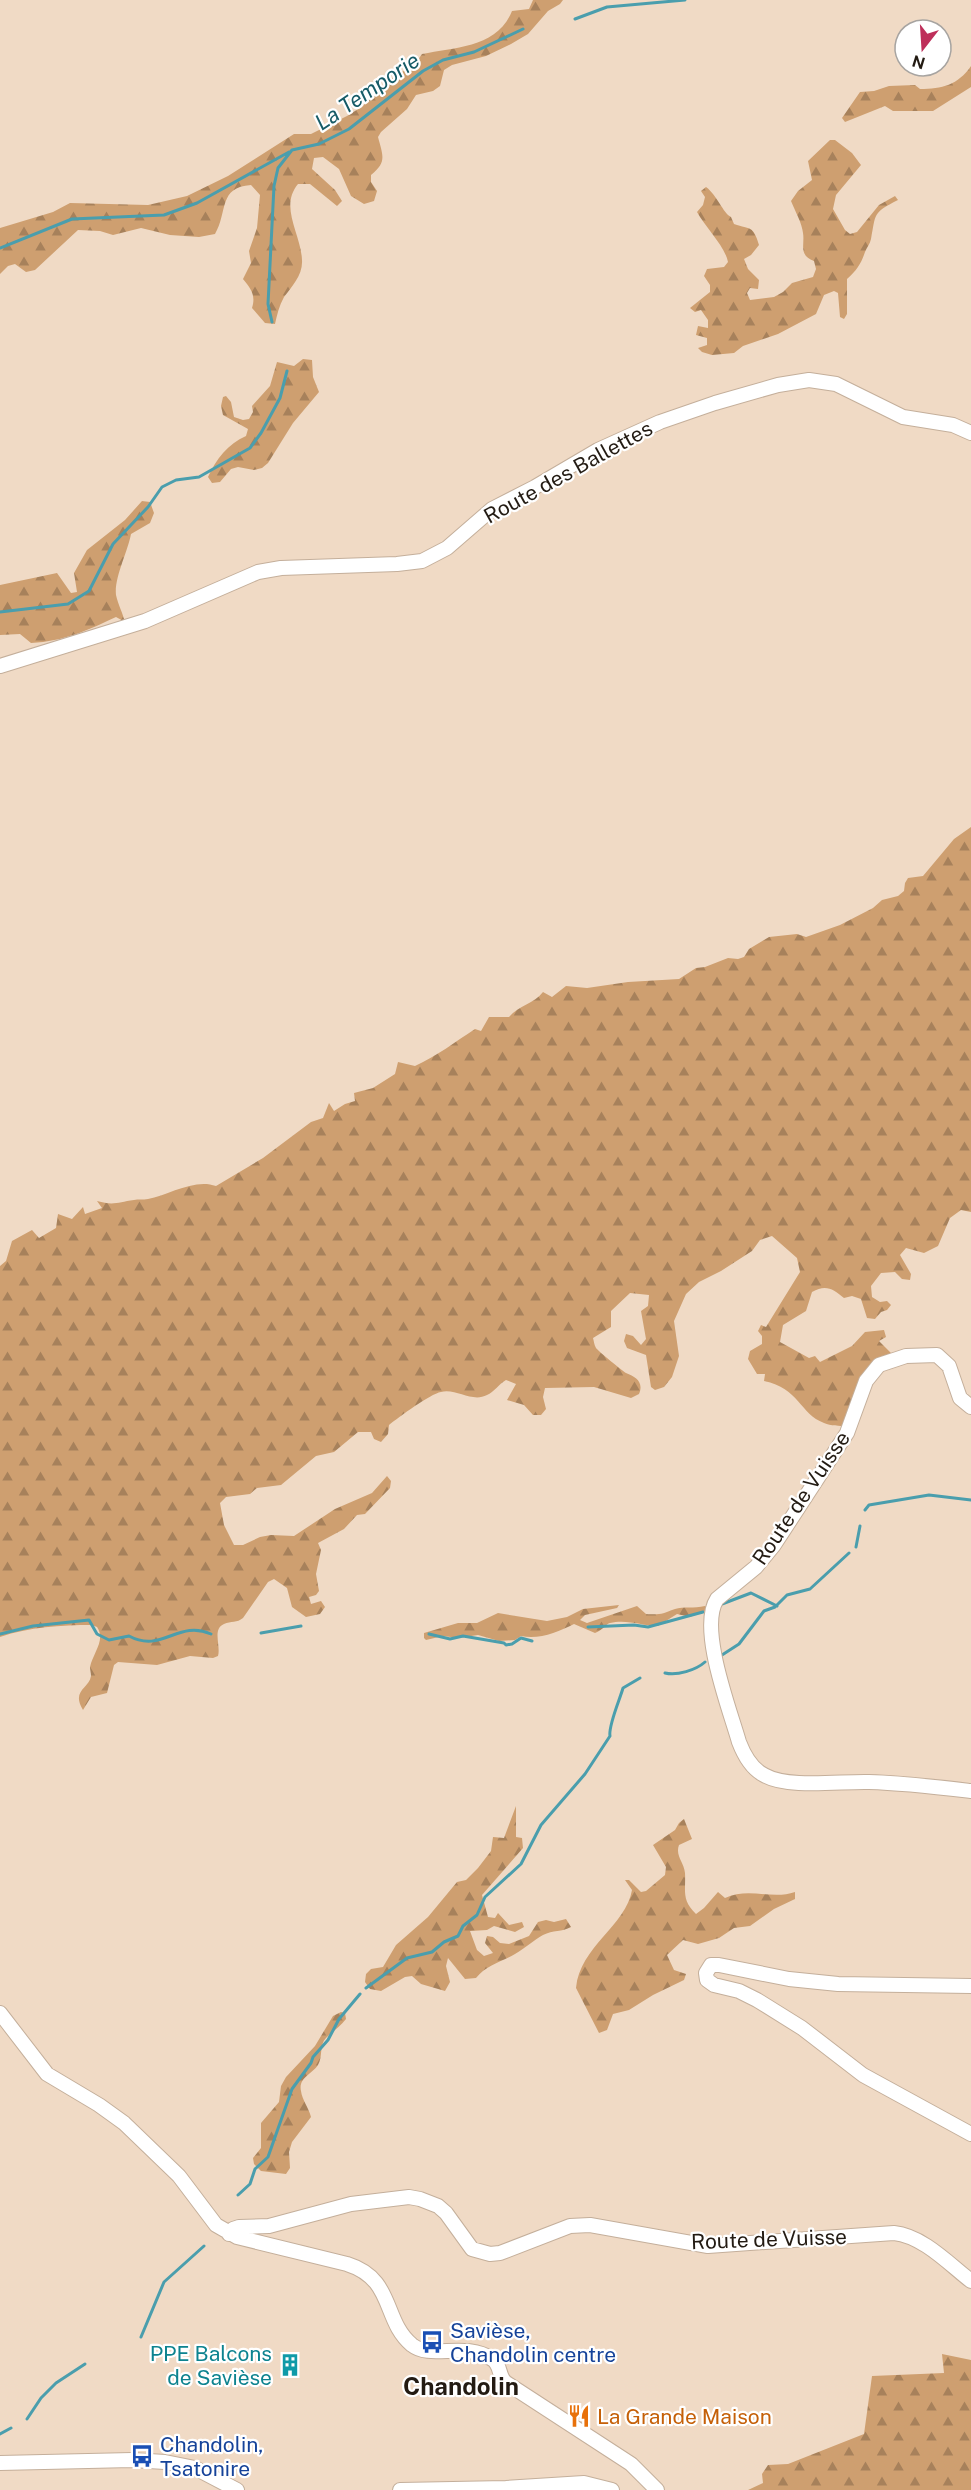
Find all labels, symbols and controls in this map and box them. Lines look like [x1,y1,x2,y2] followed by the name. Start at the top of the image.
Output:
[893,18,953,78] north arrow
[310,47,424,135] water label: La Temporie
[910,51,928,73] text: N
[479,415,657,529] street label: Route des Ballettes
[747,1426,855,1570] street label: Route de Vuisse
[691,2224,847,2254] street label: Route de Vuisse
[450,2318,616,2367] place label: Savièse, Chandolin centre
[419,2329,445,2355] bus stop icon: Savièse, Chandolin centre
[150,2341,272,2390] place label: PPE Balcons de Savièse
[277,2352,303,2378] building icon: PPE Balcons de Savièse
[403,2372,519,2400] district label: Chandolin
[566,2403,592,2429] restaurant icon: La Grande Maison
[597,2404,772,2429] place label: La Grande Maison
[160,2432,263,2481] place label: Chandolin, Tsatonire
[129,2443,155,2469] bus stop icon: Chandolin, Tsatonire

